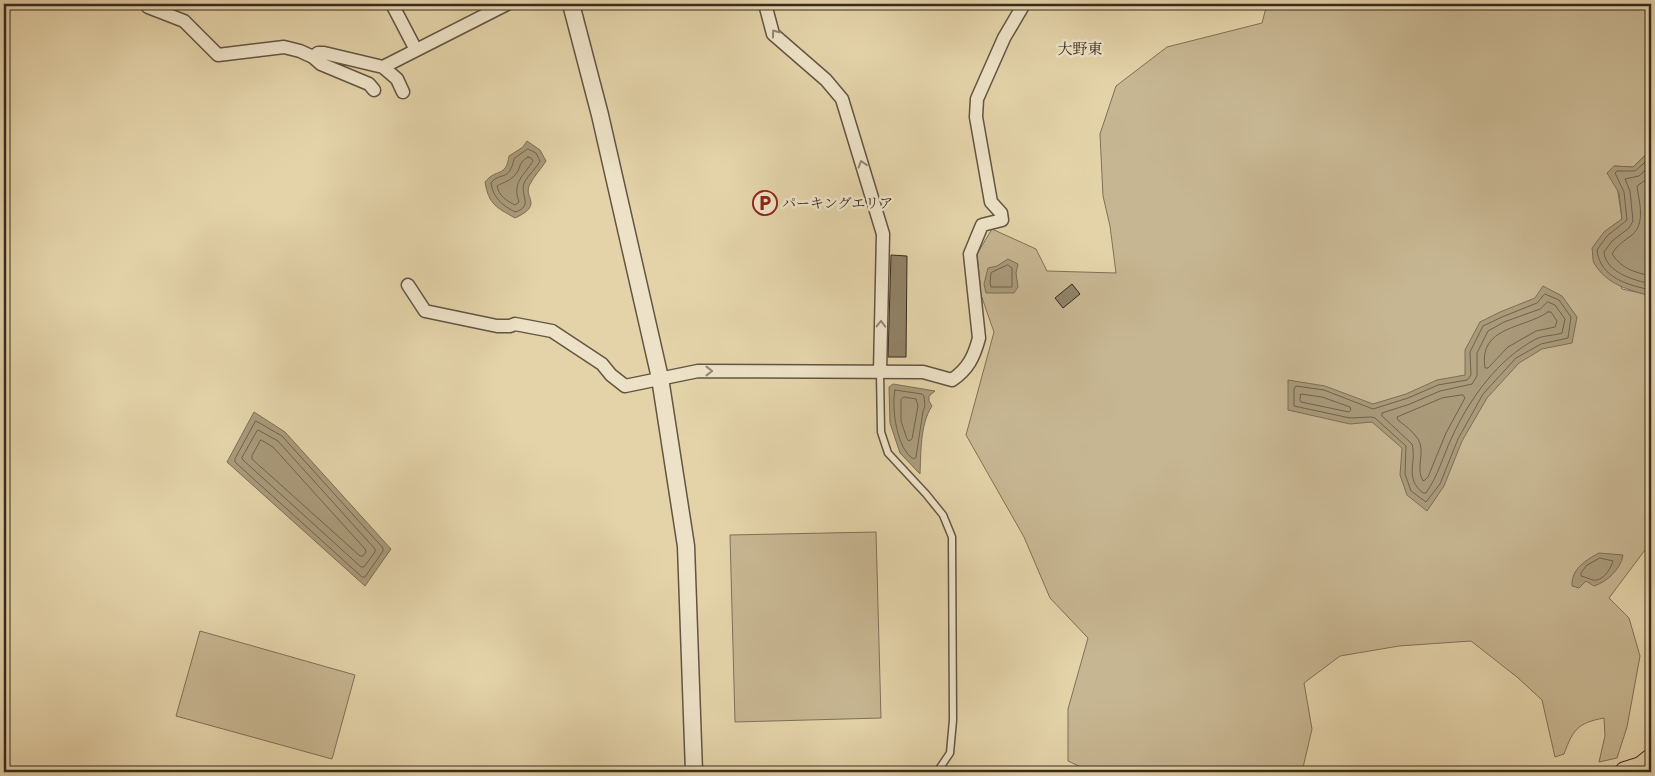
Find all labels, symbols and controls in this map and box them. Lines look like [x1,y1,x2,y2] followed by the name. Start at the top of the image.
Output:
[772,29,781,39] one-way arrow
[1057,39,1103,59] district label: 大野東
[857,160,867,169] one-way arrow
[752,190,778,216] parking icon: パーキングエリア
[782,194,893,213] place label: パーキングエリア
[875,319,886,327] one-way arrow
[705,366,713,376] one-way arrow

